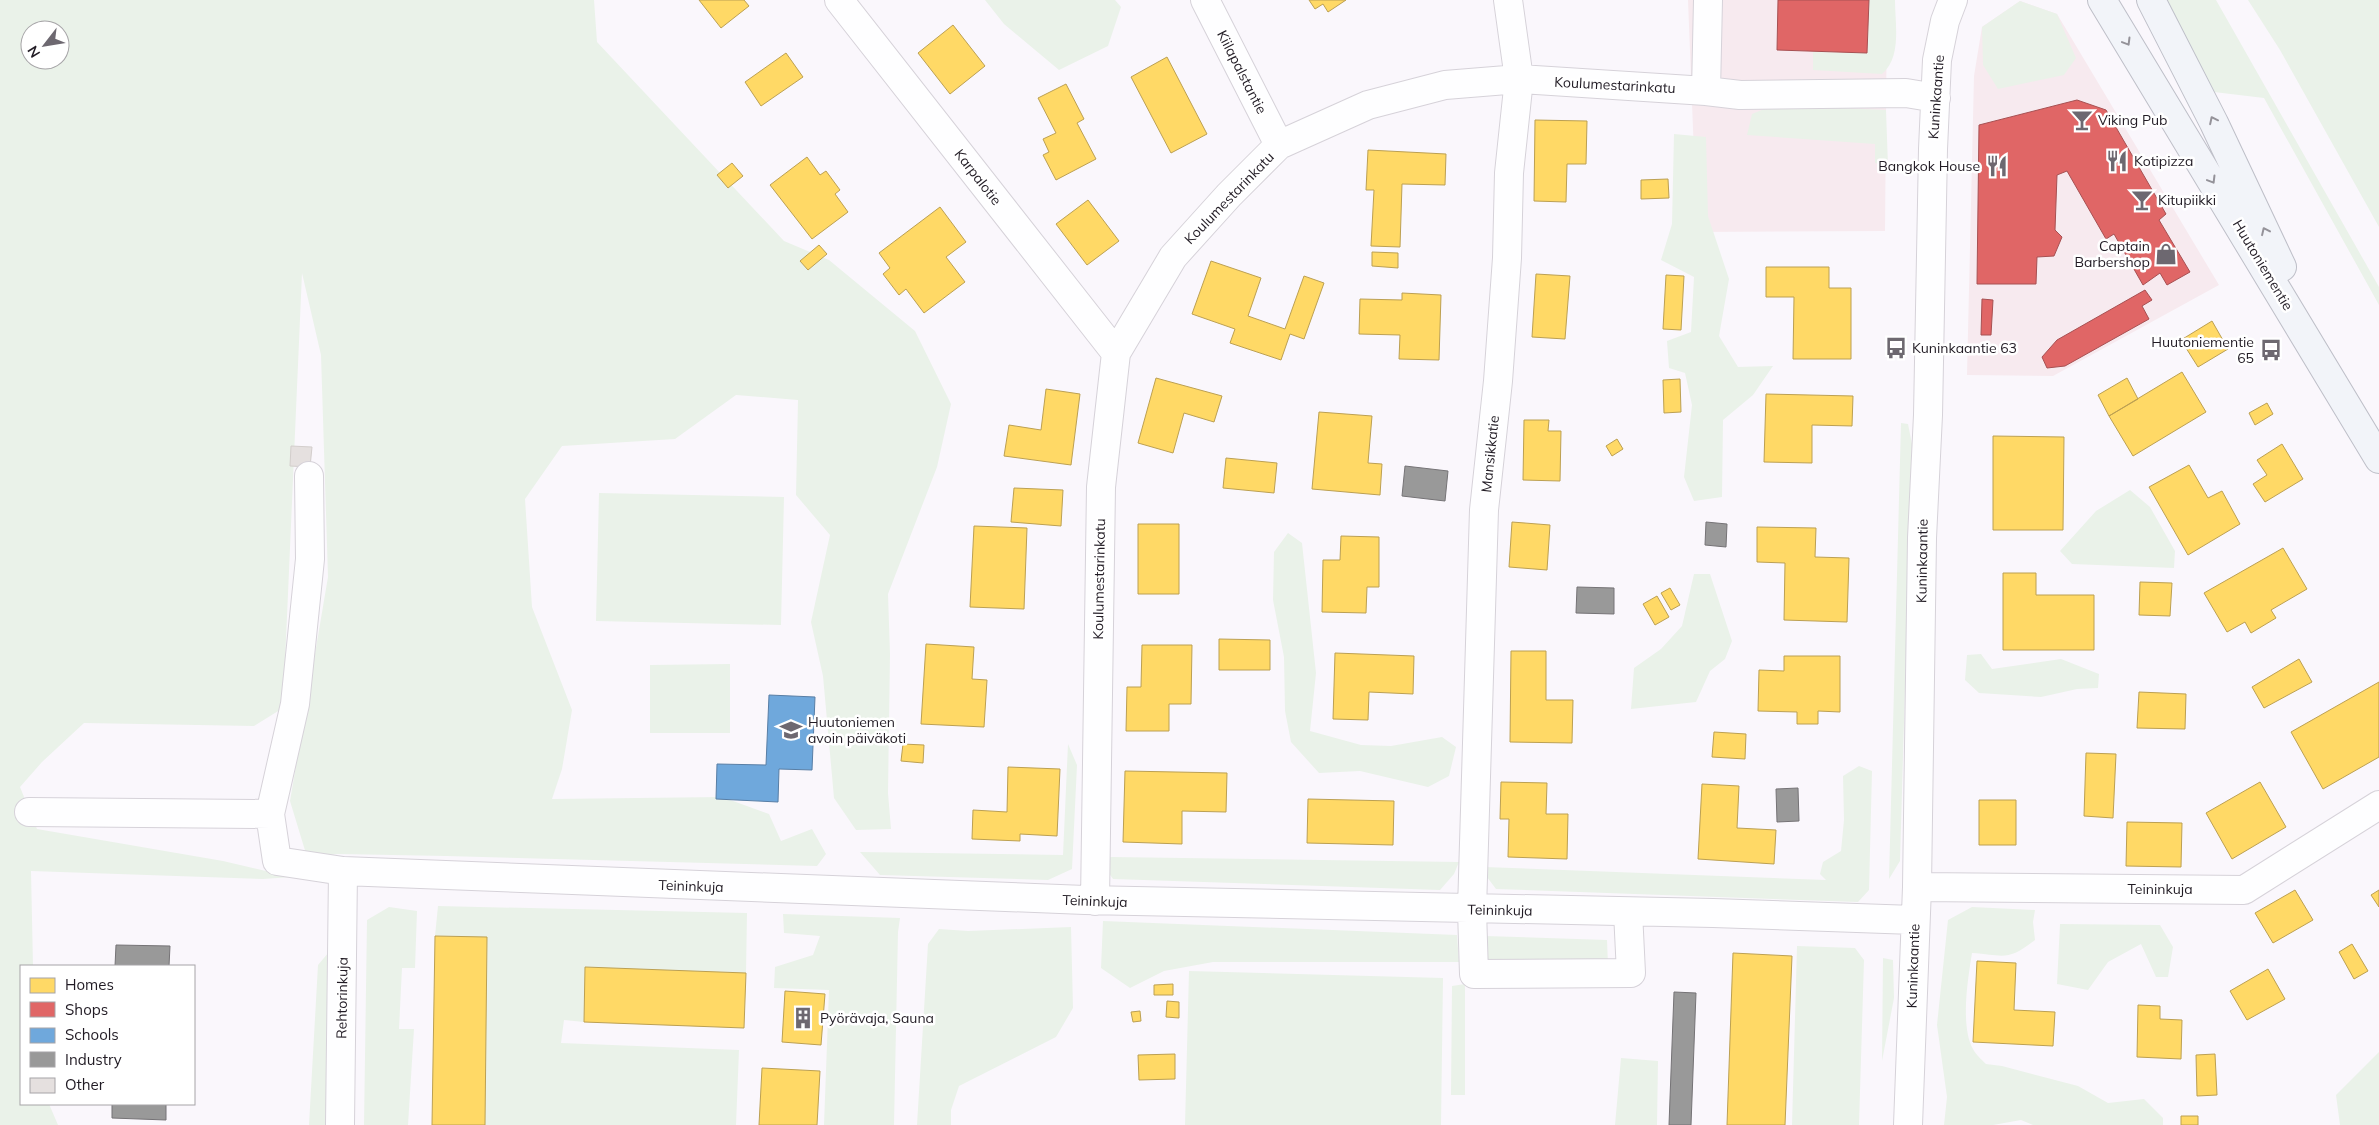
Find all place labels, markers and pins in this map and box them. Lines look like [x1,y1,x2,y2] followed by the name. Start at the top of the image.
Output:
[2069,107,2095,133] bar icon: Viking Pub
[2098,111,2167,129] place label: Viking Pub
[2104,148,2130,174] restaurant icon: Kotipizza
[2134,152,2193,170] place label: Kotipizza
[1984,153,2010,179] restaurant icon: Bangkok House
[1878,157,1980,175] place label: Bangkok House
[2129,187,2155,213] bar icon: Kitupiikki
[2158,191,2216,209] place label: Kitupiikki
[2074,237,2150,271] place label: Captain Barbershop
[2153,241,2179,267] shop icon: Captain Barbershop
[2151,333,2254,367] place label: Huutoniementie 65
[1883,335,1909,361] bus stop icon: Kuninkaantie 63
[2258,337,2284,363] bus stop icon: Huutoniementie 65
[1912,339,2017,357] place label: Kuninkaantie 63
[808,713,906,747] place label: Huutoniemen avoin päiväkoti
[778,717,804,743] school or university icon: Huutoniemen avoin päiväkoti
[790,1005,816,1031] building icon: Pyörävaja, Sauna
[820,1009,934,1027] place label: Pyörävaja, Sauna

